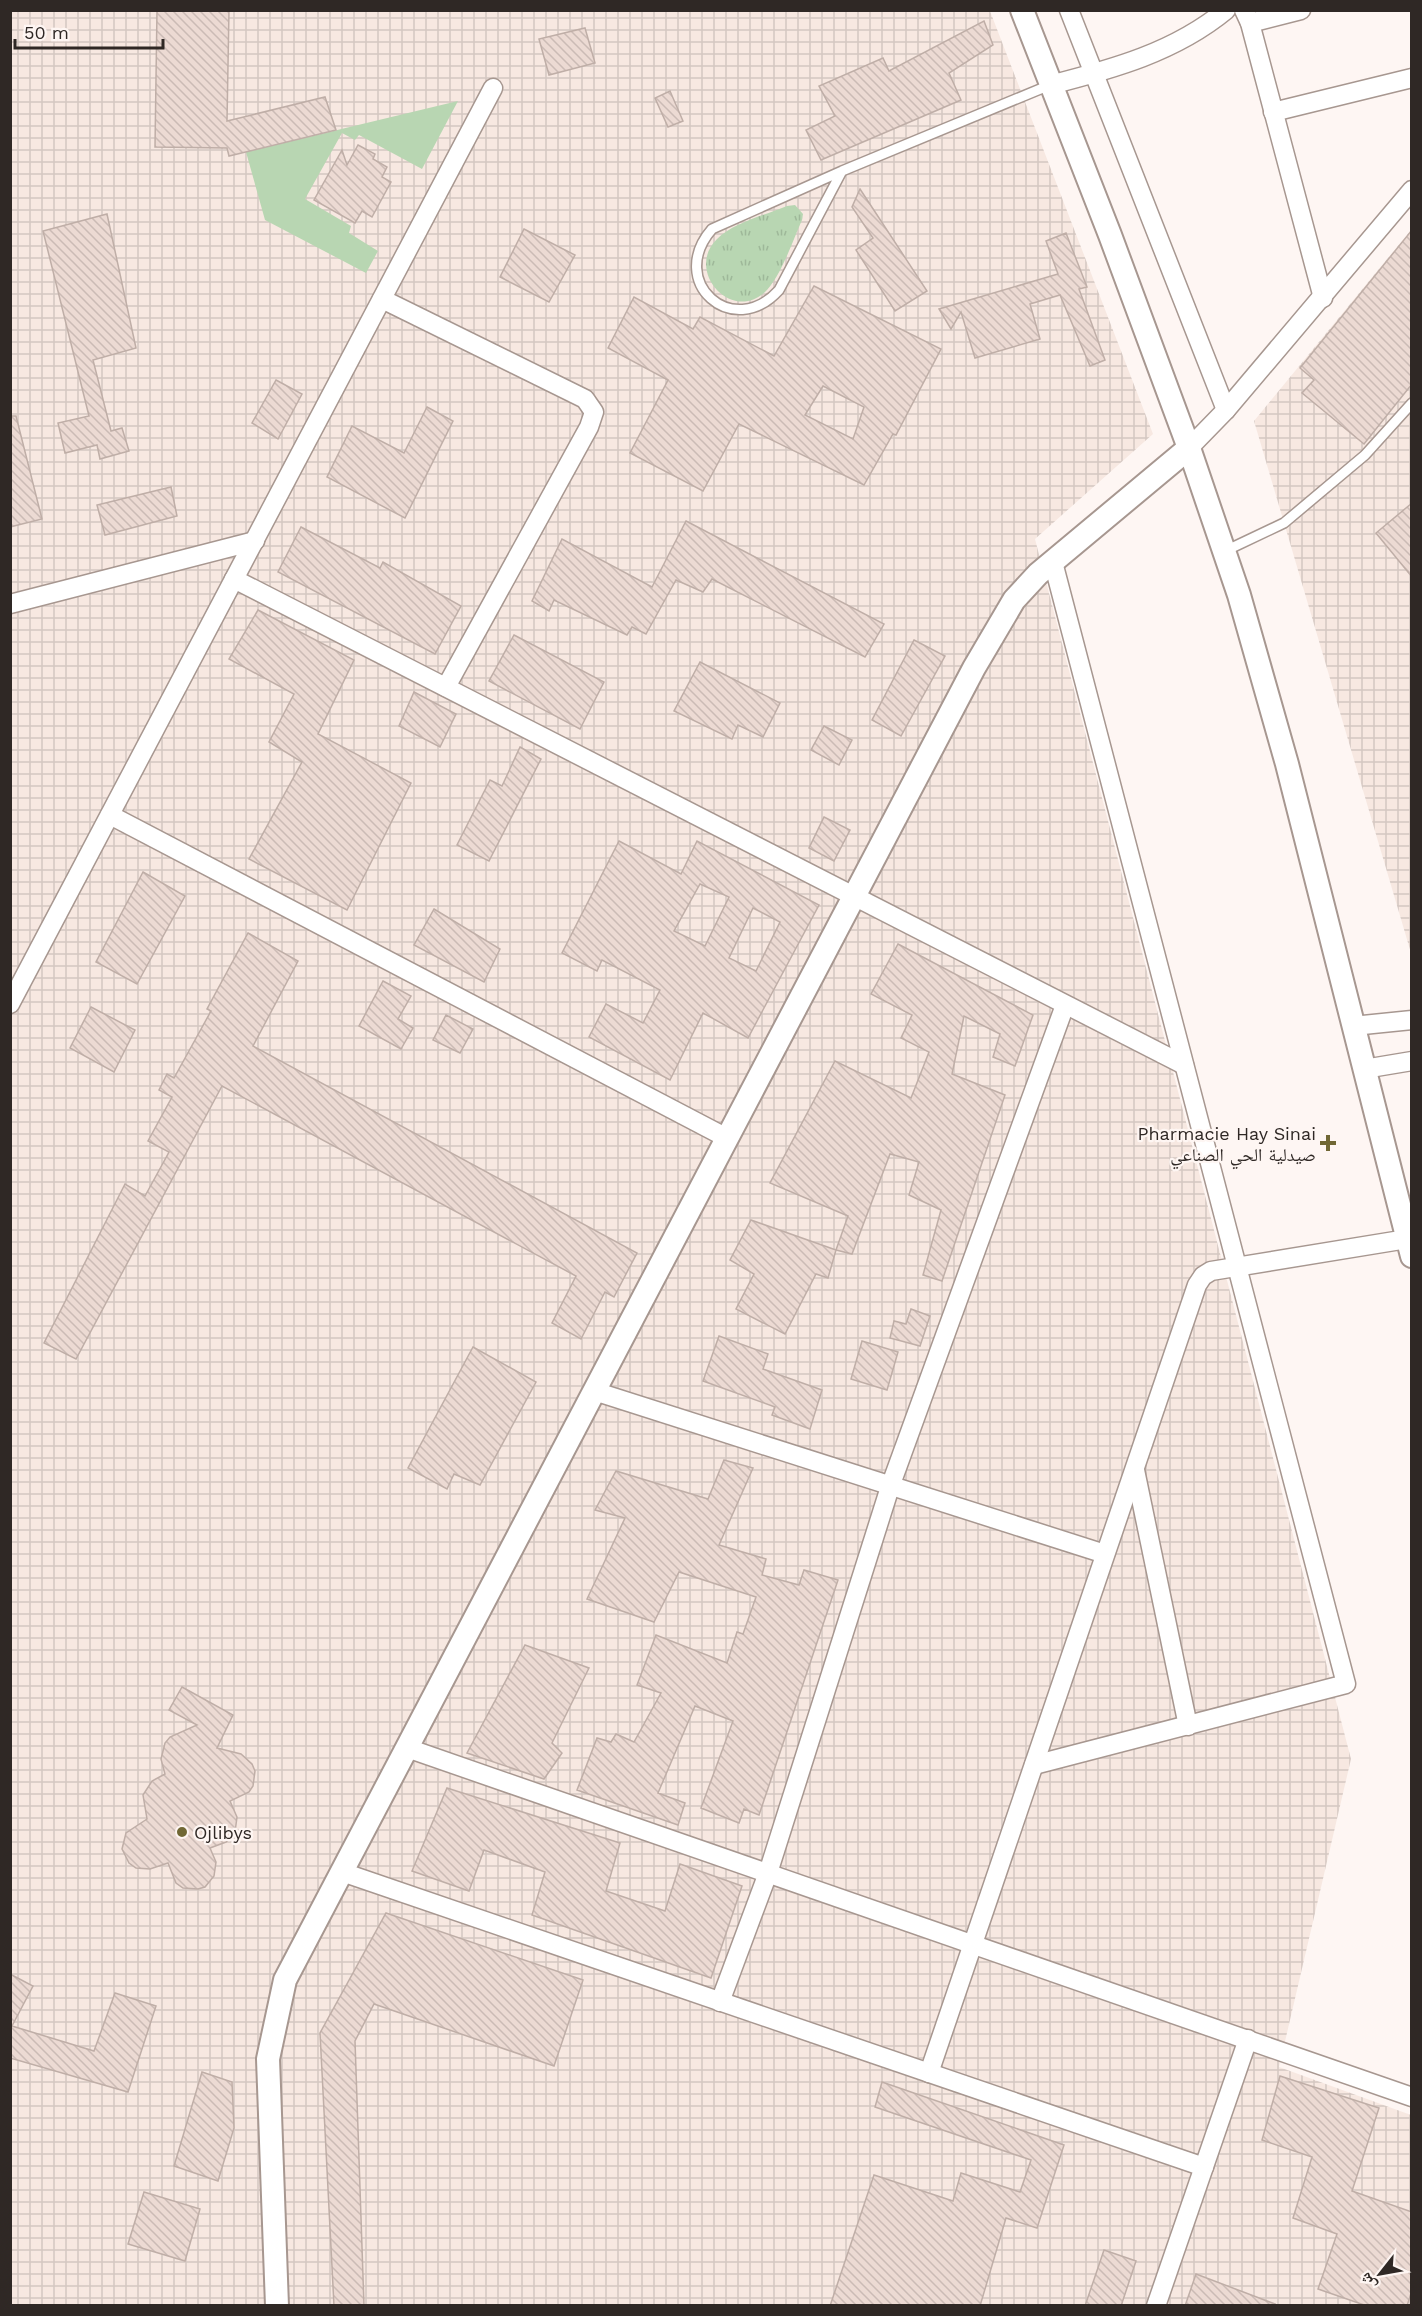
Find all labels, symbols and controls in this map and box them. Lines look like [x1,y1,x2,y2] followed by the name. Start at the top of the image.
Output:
[15,12,164,50] scale bar
[24,22,69,43] text: 50 m
[1138,1123,1316,1169] place label: Pharmacie Hay Sinai صيدلية الحي الصناعي
[1321,1136,1335,1150] marker: Pharmacie Hay Sinai صيدلية الحي الصناعي
[194,1822,252,1843] place label: Ojlibys
[175,1825,189,1839] marker: Ojlibys
[1350,2244,1410,2304] north arrow
[1355,2269,1380,2294] text: ش

